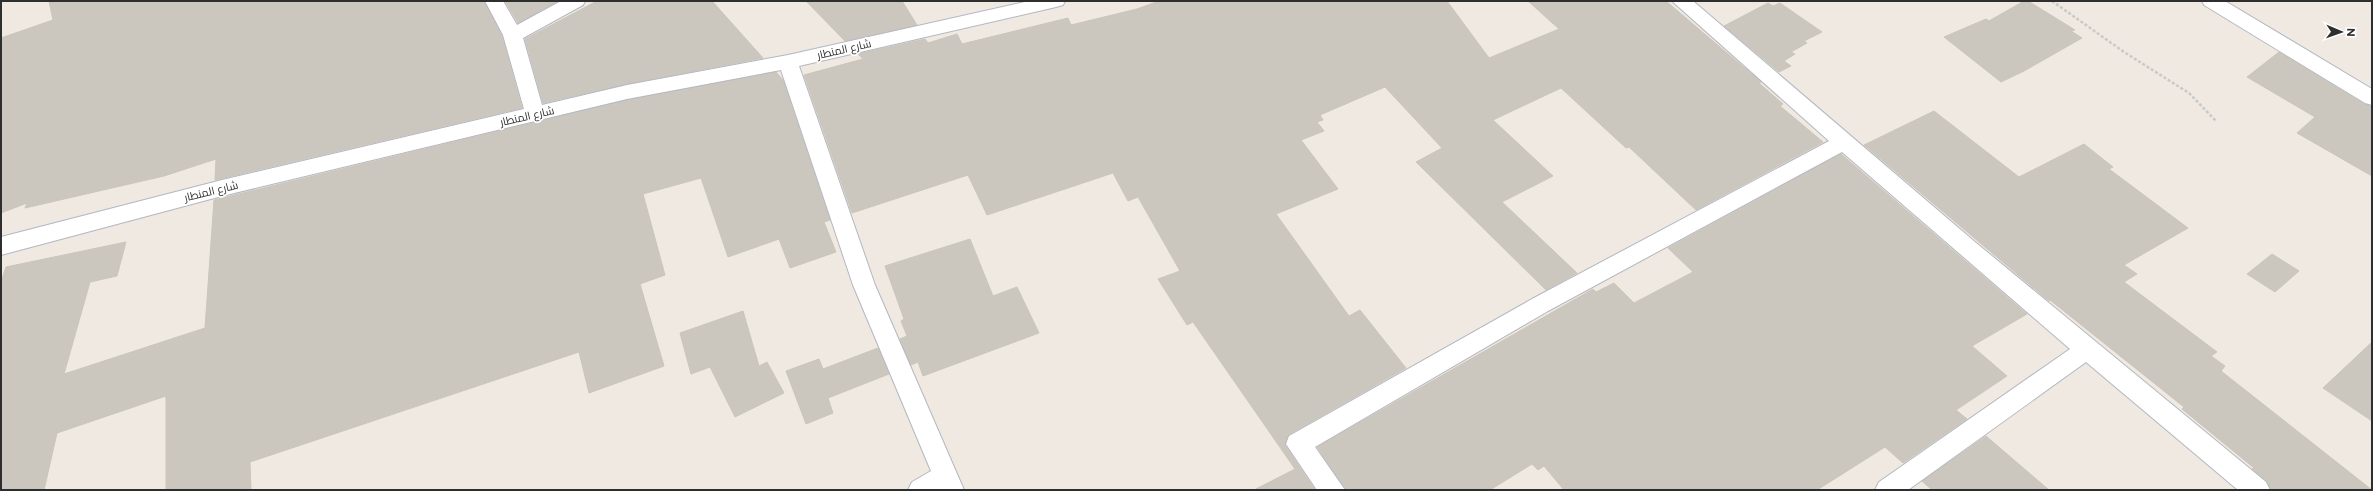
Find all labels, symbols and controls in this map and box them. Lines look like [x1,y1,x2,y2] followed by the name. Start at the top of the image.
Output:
[2321,12,2361,52] north arrow
[2344,28,2358,37] text: N
[815,36,873,63] street label: شارع المنطار
[498,103,556,130] street label: شارع المنطار
[182,178,240,206] street label: شارع المنطار

